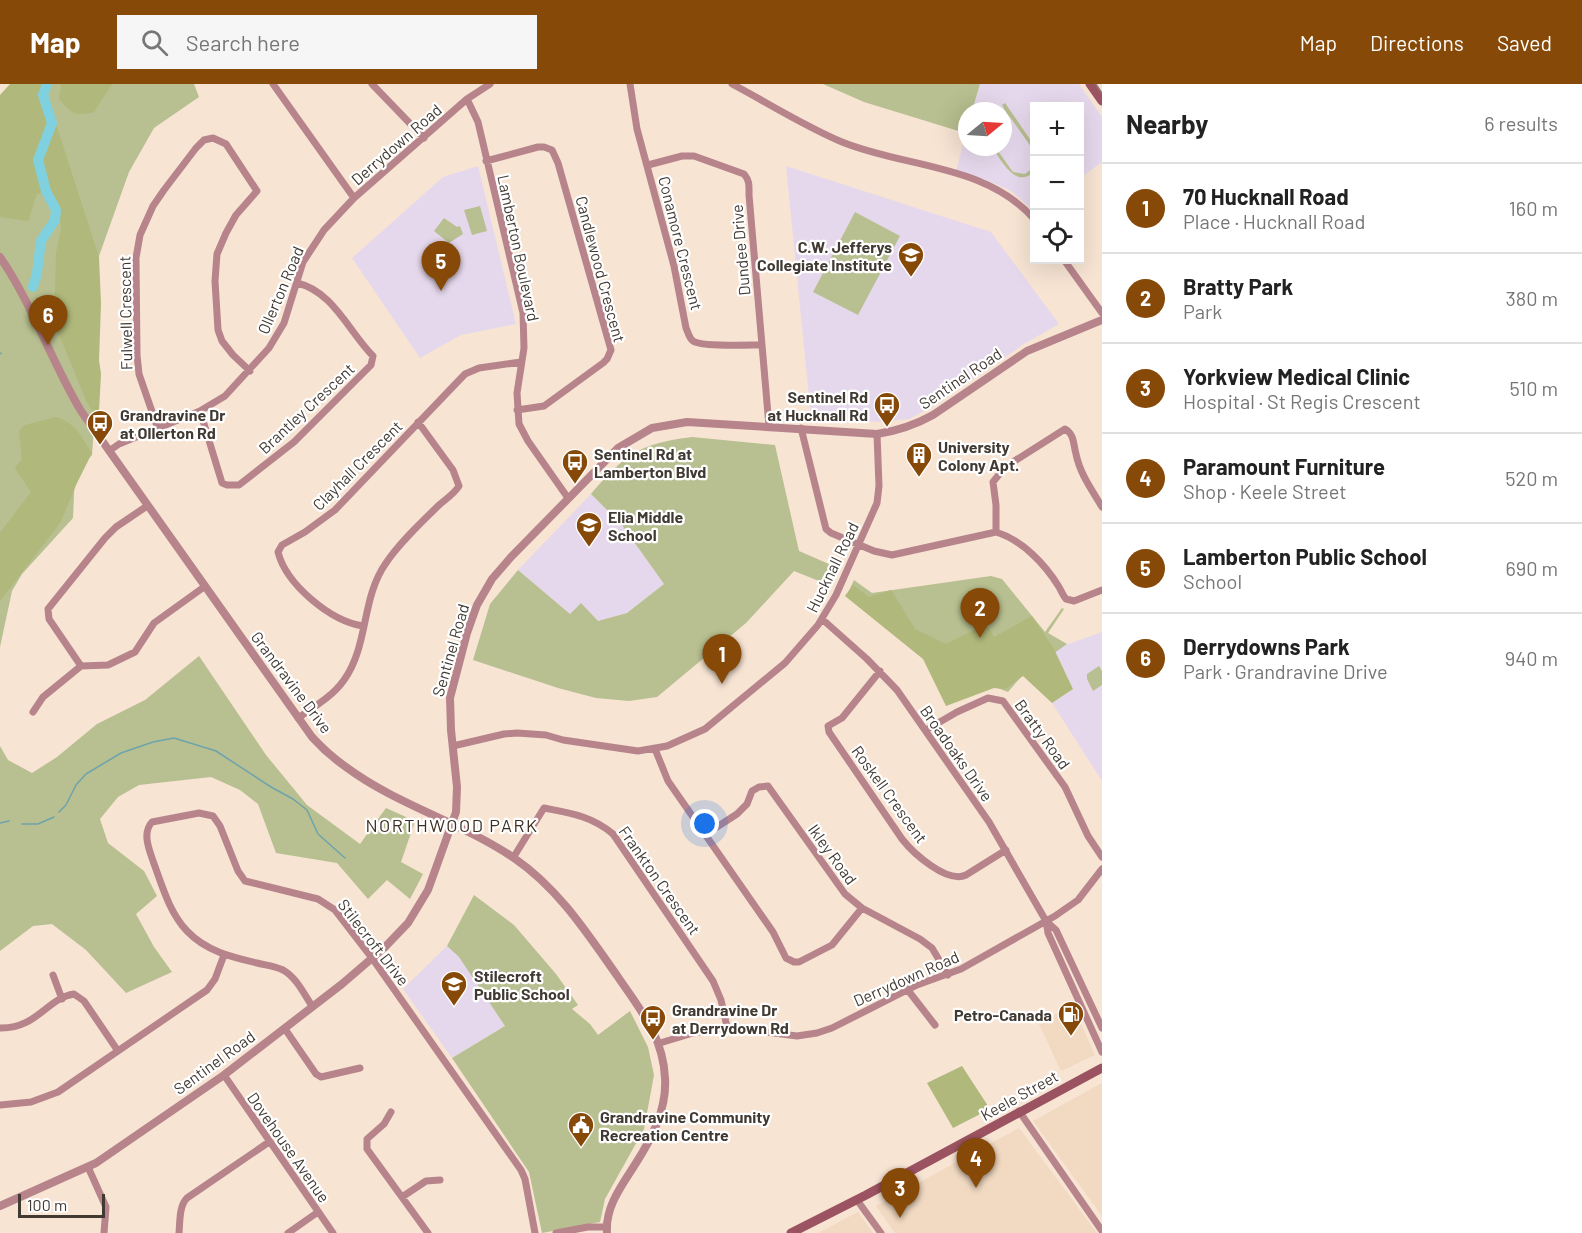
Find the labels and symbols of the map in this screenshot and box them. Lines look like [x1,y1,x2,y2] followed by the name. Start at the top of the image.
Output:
[347,100,445,188] street label: Derrydown Road
[958,102,1012,156] north arrow
[494,173,544,323] street label: Lamberton Boulevard
[655,174,707,312] street label: Conamore Crescent
[572,194,630,344] street label: Candlewood Crescent
[727,204,753,296] street label: Dundee Drive
[757,237,892,274] place label: C.W. Jefferys Collegiate Institute
[896,240,926,278] school or university icon: C.W. Jefferys Collegiate Institute
[422,242,460,291] pin: 5
[253,243,307,337] street label: Ollerton Road
[115,256,135,370] street label: Fulwell Crescent
[28,296,68,345] pin: 6
[915,343,1005,413] street label: Sentinel Road
[254,359,358,457] street label: Brantley Crescent
[768,387,868,424] place label: Sentinel Rd at Hucknall Rd
[872,390,902,428] bus stop icon: Sentinel Rd at Hucknall Rd
[120,405,225,442] place label: Grandravine Dr at Ollerton Rd
[85,408,115,446] bus stop icon: Grandravine Dr at Ollerton Rd
[308,416,406,514] street label: Clayhall Crescent
[938,437,1019,474] place label: University Colony Apt.
[904,440,934,478] building icon: University Colony Apt.
[594,444,706,481] place label: Sentinel Rd at Lamberton Blvd
[560,447,590,485] bus stop icon: Sentinel Rd at Lamberton Blvd
[608,507,684,544] place label: Elia Middle School
[574,510,604,548] school or university icon: Elia Middle School
[802,519,862,615] street label: Hucknall Road
[960,588,1000,638] pin: 2
[428,601,472,699] street label: Sentinel Road
[248,627,336,737] street label: Grandravine Drive
[702,634,742,684] pin: 1
[1011,695,1075,773] street label: Bratty Road
[917,701,997,805] street label: Broadoaks Drive
[848,742,932,846] street label: Roskell Crescent
[690,809,719,838] your location
[365,814,539,836] district label: NORTHWOOD PARK
[805,820,861,888] street label: Ikley Road
[615,822,705,938] street label: Frankton Crescent
[334,895,414,989] street label: Stilecroft Drive
[850,946,962,1010] street label: Derrydown Road
[474,966,570,1003] place label: Stilecroft Public School
[439,969,469,1007] school or university icon: Stilecroft Public School
[1056,999,1086,1037] fuel station icon: Petro-Canada
[672,1000,789,1037] place label: Grandravine Dr at Derrydown Rd
[638,1003,668,1041] bus stop icon: Grandravine Dr at Derrydown Rd
[954,1005,1052,1024] place label: Petro-Canada
[170,1026,258,1098] street label: Sentinel Road
[977,1066,1061,1124] street label: Keele Street
[244,1088,334,1206] street label: Dovehouse Avenue
[600,1107,770,1144] place label: Grandravine Community Recreation Centre
[566,1110,596,1148] public building icon: Grandravine Community Recreation Centre
[956,1138,996,1188] pin: 4
[880,1168,920,1218] pin: 3
[18,1191,105,1218] scale bar

